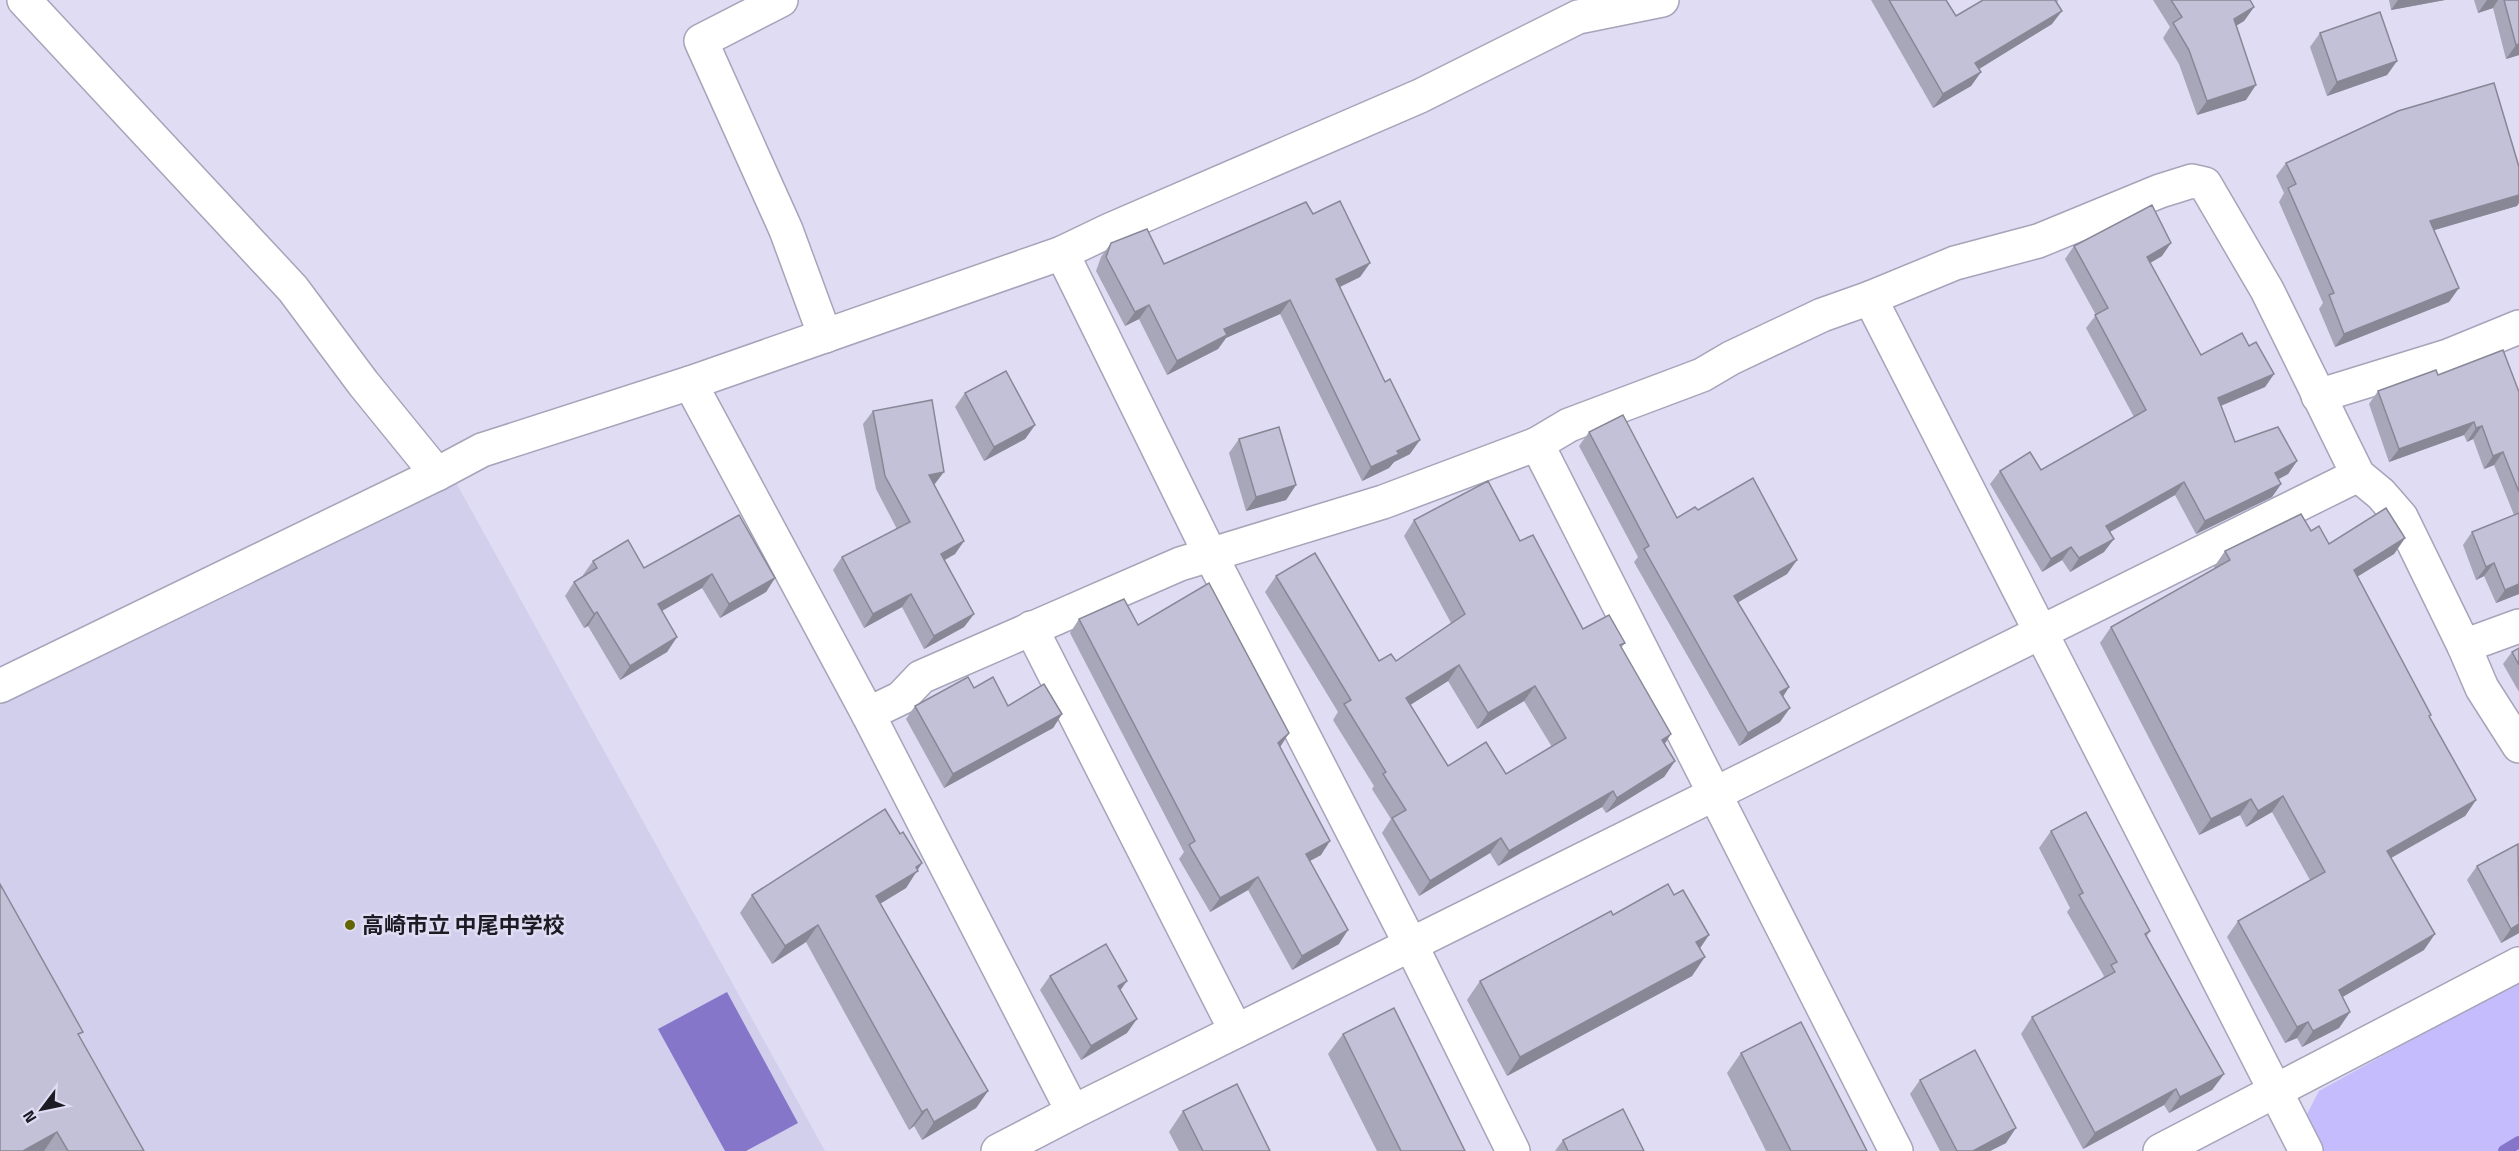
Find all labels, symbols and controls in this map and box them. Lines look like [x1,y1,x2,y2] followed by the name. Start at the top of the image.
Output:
[362,908,565,942] place label: 高崎市立 中尾中学校
[343,918,357,932] marker: 高崎市立 中尾中学校
[12,1079,72,1139] north arrow
[16,1106,42,1128] text: N

